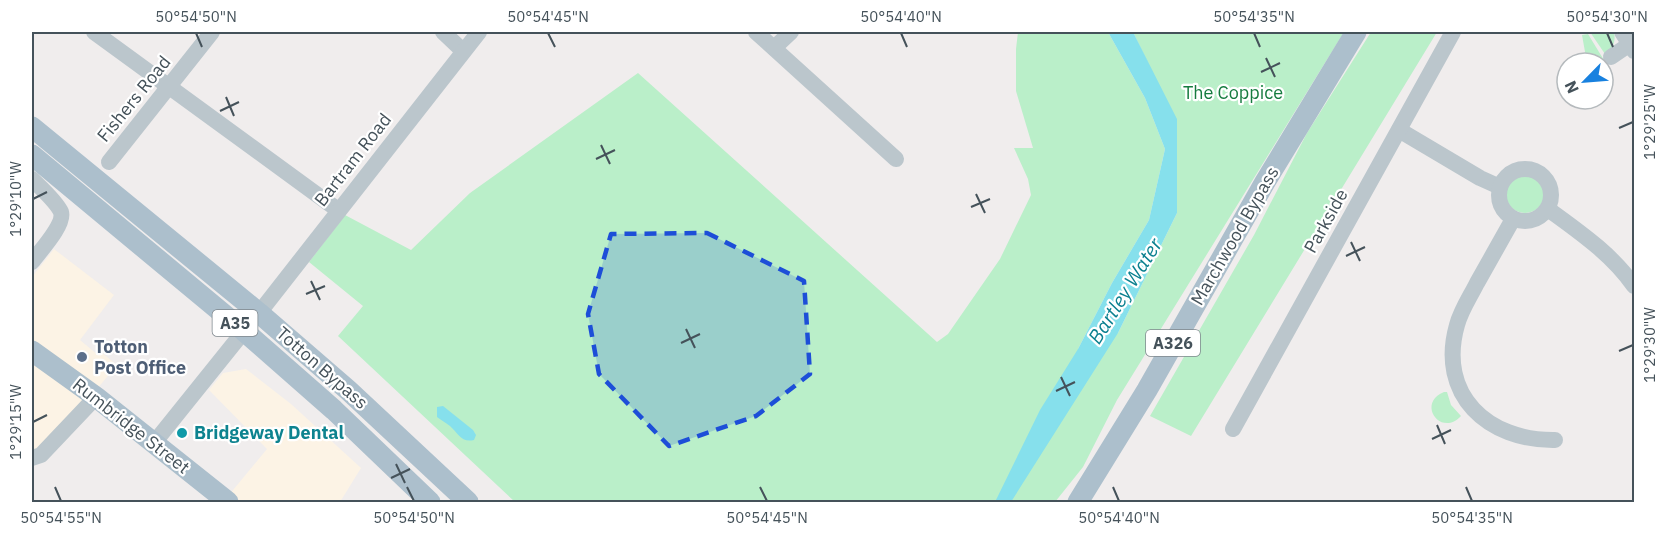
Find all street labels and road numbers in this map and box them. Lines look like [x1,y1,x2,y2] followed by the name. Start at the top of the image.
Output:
[92,51,175,147] street label: Fishers Road
[309,109,396,211] street label: Bartram Road
[1185,162,1284,309] street label: Marchwood Bypass
[1299,185,1353,257] street label: Parkside
[212,310,258,336] road number: A35
[272,321,373,414] street label: Totton Bypass
[1146,330,1200,356] road number: A326
[68,373,194,478] street label: Rumbridge Street

